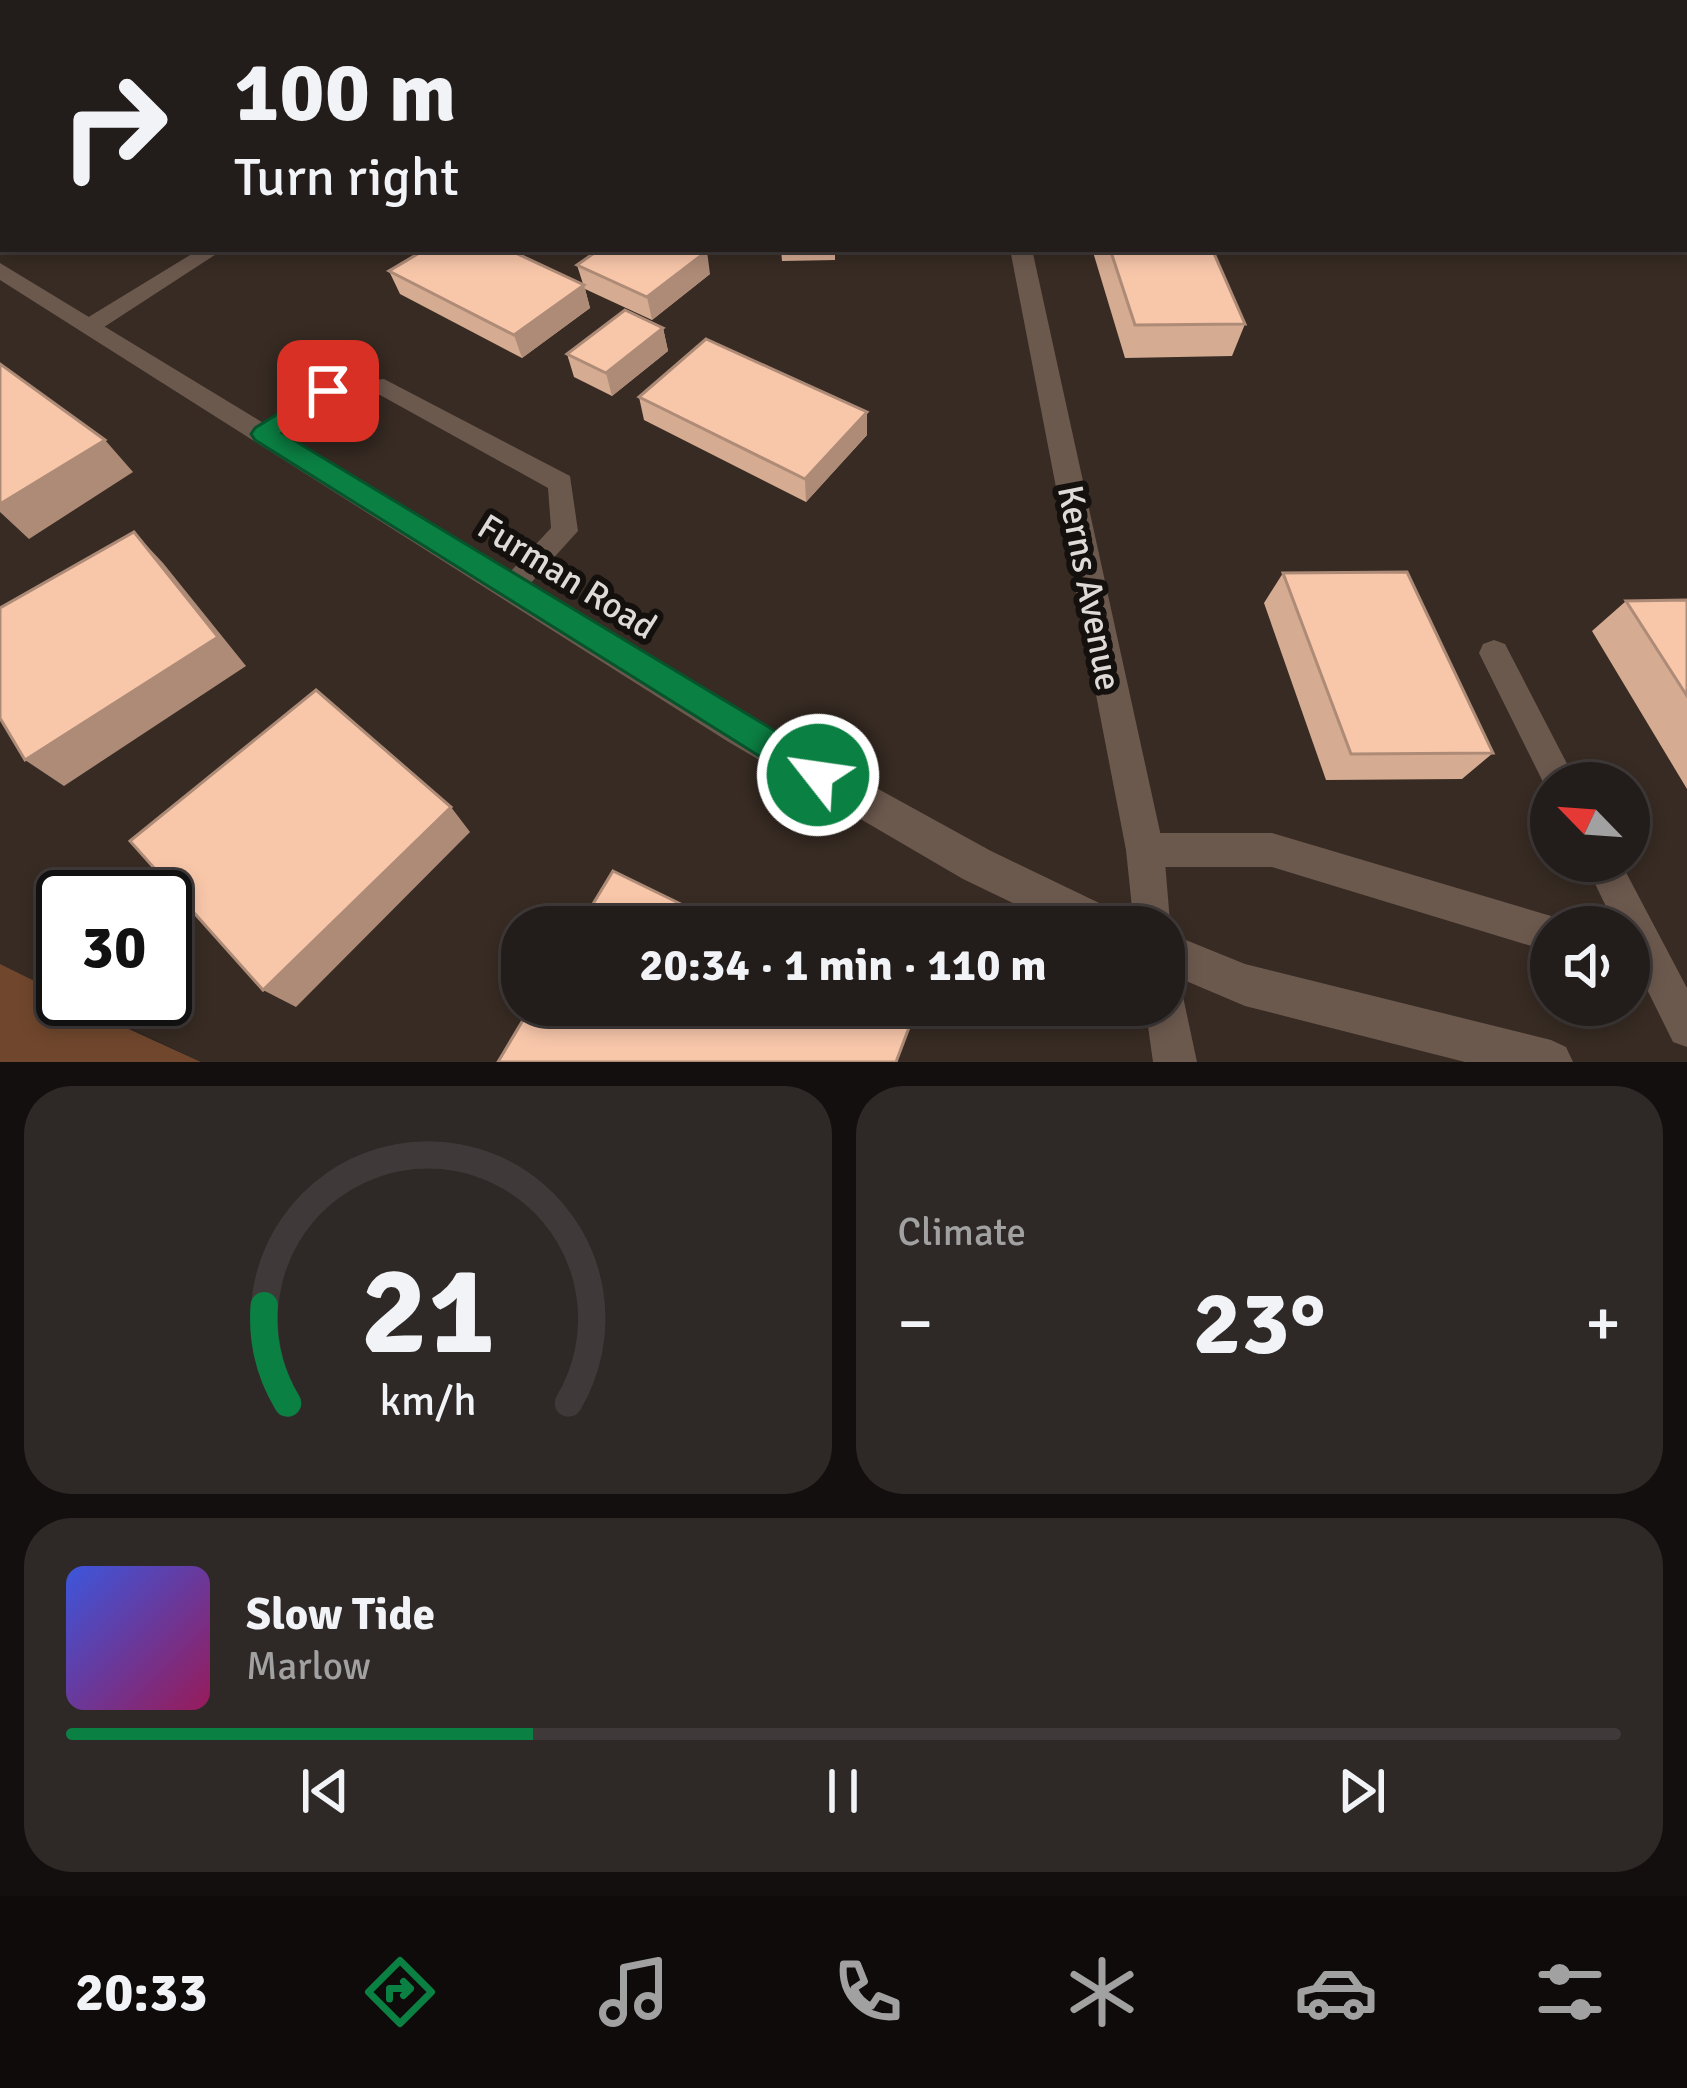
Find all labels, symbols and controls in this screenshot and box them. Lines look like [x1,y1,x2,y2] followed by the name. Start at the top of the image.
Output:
[234,41,456,145] text: 100 m
[36,48,192,204] icon: right
[234,144,459,211] text: Turn right
[277,340,379,442] pin
[295,358,361,424] icon: arrive
[1047,482,1131,694] street label: Kerns Avenue
[469,504,665,650] street label: Furman Road
[755,712,881,838] position arrow
[1530,762,1650,882] north arrow
[1530,762,1650,1026] map controls
[36,870,192,1026] speed limit sign: 30
[1530,906,1650,1026] button: sound
[639,938,1047,993] text: 20:34 · 1 min · 110 m
[898,1208,1026,1256] text: Climate
[360,1235,495,1388] text: 21
[1193,1268,1326,1379] text: 23°
[898,1283,933,1364] text: −
[1585,1283,1621,1364] text: +
[379,1375,476,1428] text: km/h
[246,1587,435,1642] text: Slow Tide
[246,1642,371,1690] text: Marlow
[292,1758,358,1824] icon: previous
[810,1758,876,1824] icon: pause
[1329,1758,1395,1824] icon: next
[358,1950,442,2034] icon: directions
[592,1950,676,2034] icon: music
[826,1950,910,2034] icon: phone
[1060,1950,1144,2034] icon: climate
[1294,1950,1378,2034] icon: car
[1528,1950,1612,2034] icon: filters
[75,1959,208,2026] text: 20:33

